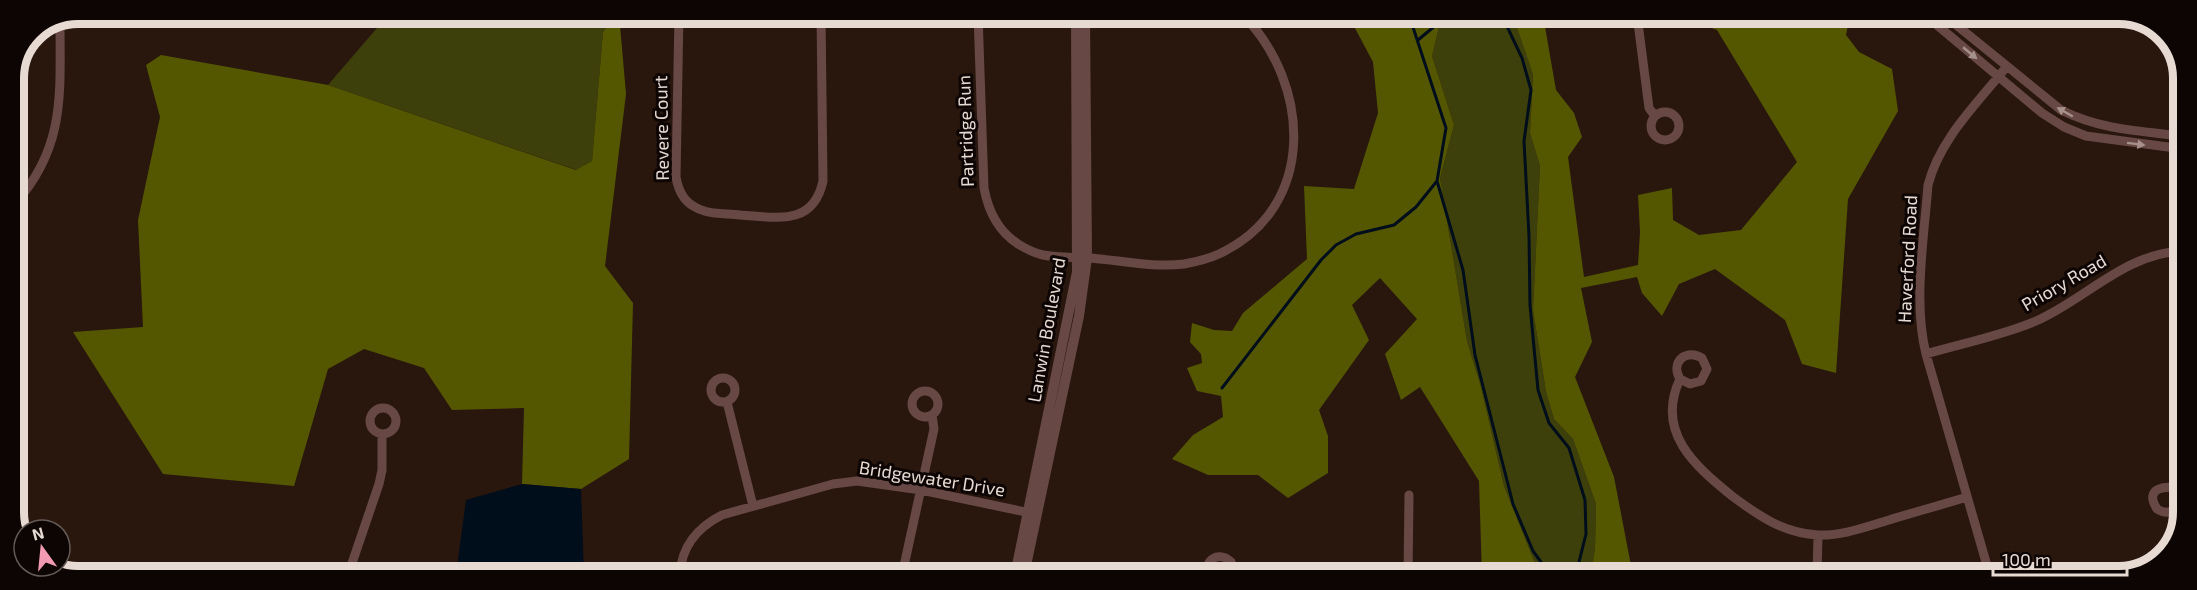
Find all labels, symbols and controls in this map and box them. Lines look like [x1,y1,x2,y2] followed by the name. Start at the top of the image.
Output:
[1962,46,1977,59] one-way arrow
[649,75,673,181] street label: Revere Court
[952,75,978,187] street label: Partridge Run
[2057,106,2073,117] one-way arrow
[2127,139,2146,149] one-way arrow
[1893,194,1921,323] street label: Haverford Road
[2017,249,2110,315] street label: Priory Road
[1022,256,1070,404] street label: Lanwin Boulevard
[858,456,1007,500] street label: Bridgewater Drive
[12,518,72,578] north arrow
[30,522,46,544] text: N
[1993,539,2126,577] scale bar
[2002,548,2051,570] text: 100 m

